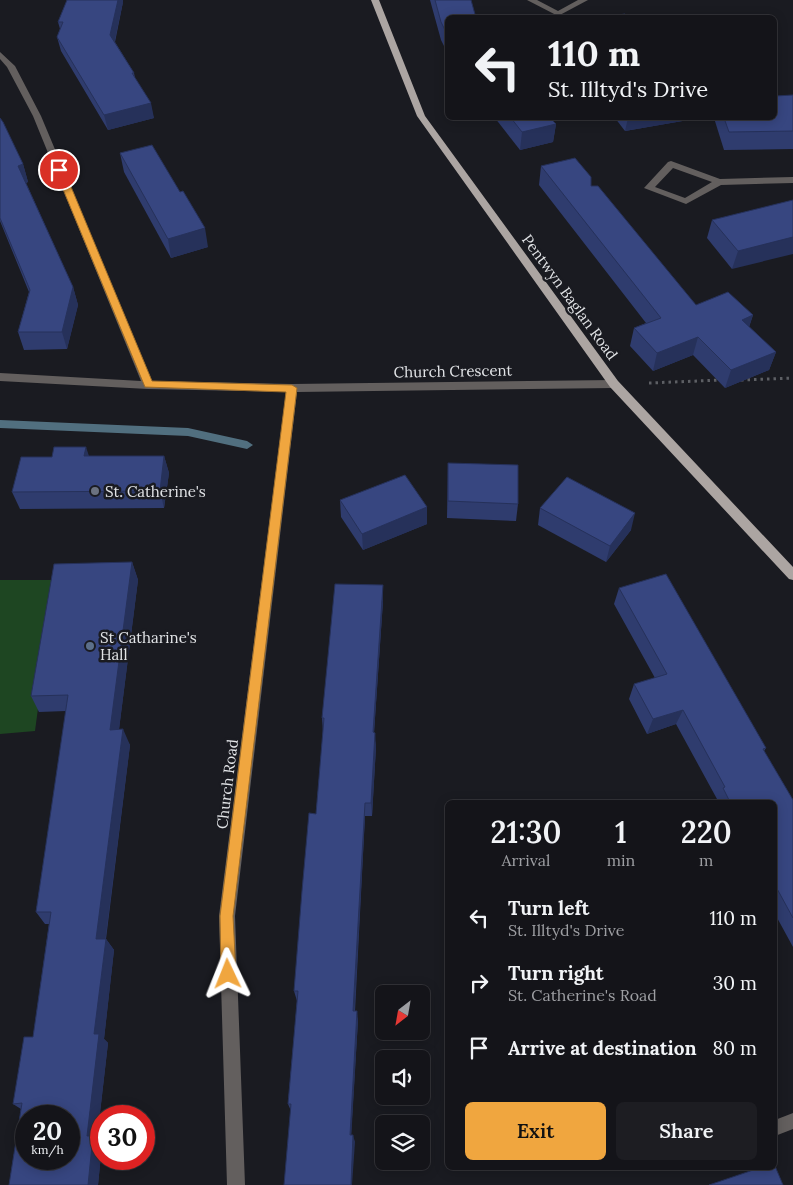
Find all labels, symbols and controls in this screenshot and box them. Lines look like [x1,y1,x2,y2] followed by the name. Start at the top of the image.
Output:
[548,31,640,76] text: 110 m
[465,35,530,100] icon: left
[548,75,708,103] text: St. Illtyd's Drive
[38,149,80,191] pin
[45,156,73,184] icon: arrive
[518,231,622,363] street label: Pentwyn Baglan Road
[394,360,513,382] street label: Church Crescent
[105,482,206,501] place label: St. Catherine's
[89,485,101,497] marker: St. Catherine's
[100,628,197,664] place label: St Catharine's Hall
[84,640,96,652] marker: St Catharine's Hall
[212,738,242,830] street label: Church Road
[490,813,561,851] text: 21:30
[615,813,627,851] text: 1
[681,813,732,851] text: 220
[501,850,550,870] text: Arrival
[607,850,635,870] text: min
[699,850,713,870] text: m
[508,896,589,920] text: Turn left
[465,904,493,932] icon: left
[709,906,757,930] text: 110 m
[508,920,624,940] text: St. Illtyd's Drive
[201,947,253,999] position arrow
[508,961,604,985] text: Turn right
[465,969,493,997] icon: right
[713,971,757,995] text: 30 m
[375,985,430,1040] north arrow
[375,985,430,1170] map controls
[508,985,657,1005] text: St. Catherine's Road
[465,1034,493,1062] icon: arrive
[508,1036,697,1060] text: Arrive at destination
[713,1036,757,1060] text: 80 m
[375,1050,430,1105] button: sound
[465,1102,606,1160] button: Exit
[616,1102,757,1160] button: Share
[90,1105,155,1170] speed limit sign: 30
[33,1115,62,1147] text: 20
[375,1115,430,1170] button: layers
[31,1142,64,1157] text: km/h

